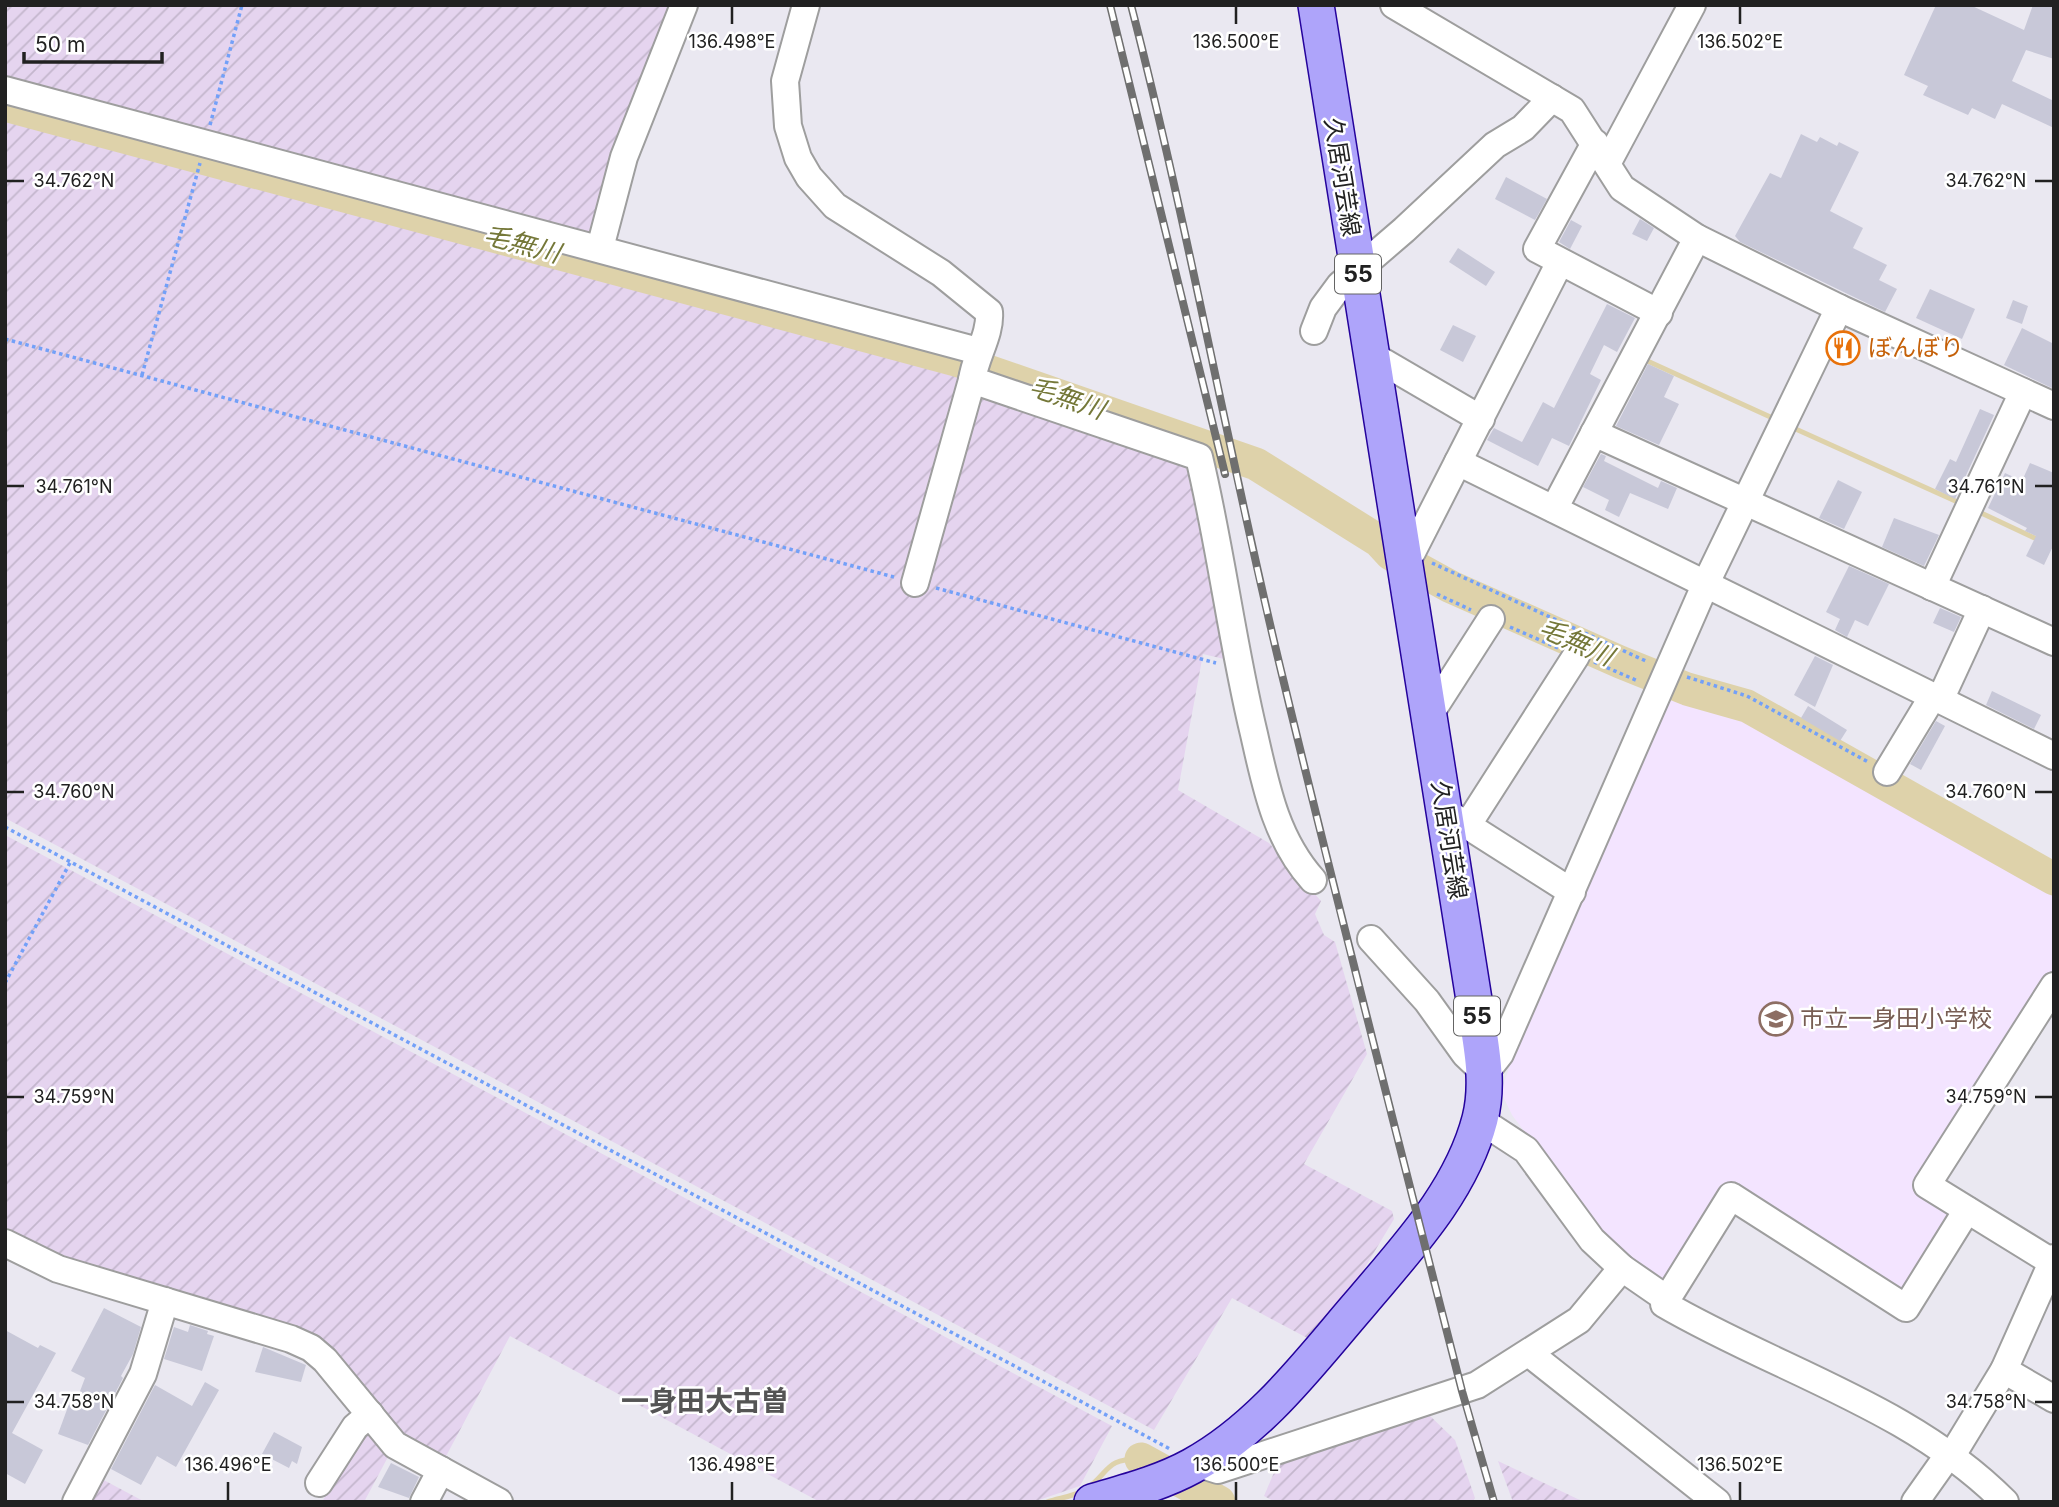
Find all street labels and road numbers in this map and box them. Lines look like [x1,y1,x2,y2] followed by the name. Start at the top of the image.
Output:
[1319,115,1366,238] street label: 久居河芸線
[1335,255,1381,294] road number: 55
[1426,778,1473,901] street label: 久居河芸線
[1454,996,1500,1036] road number: 55

